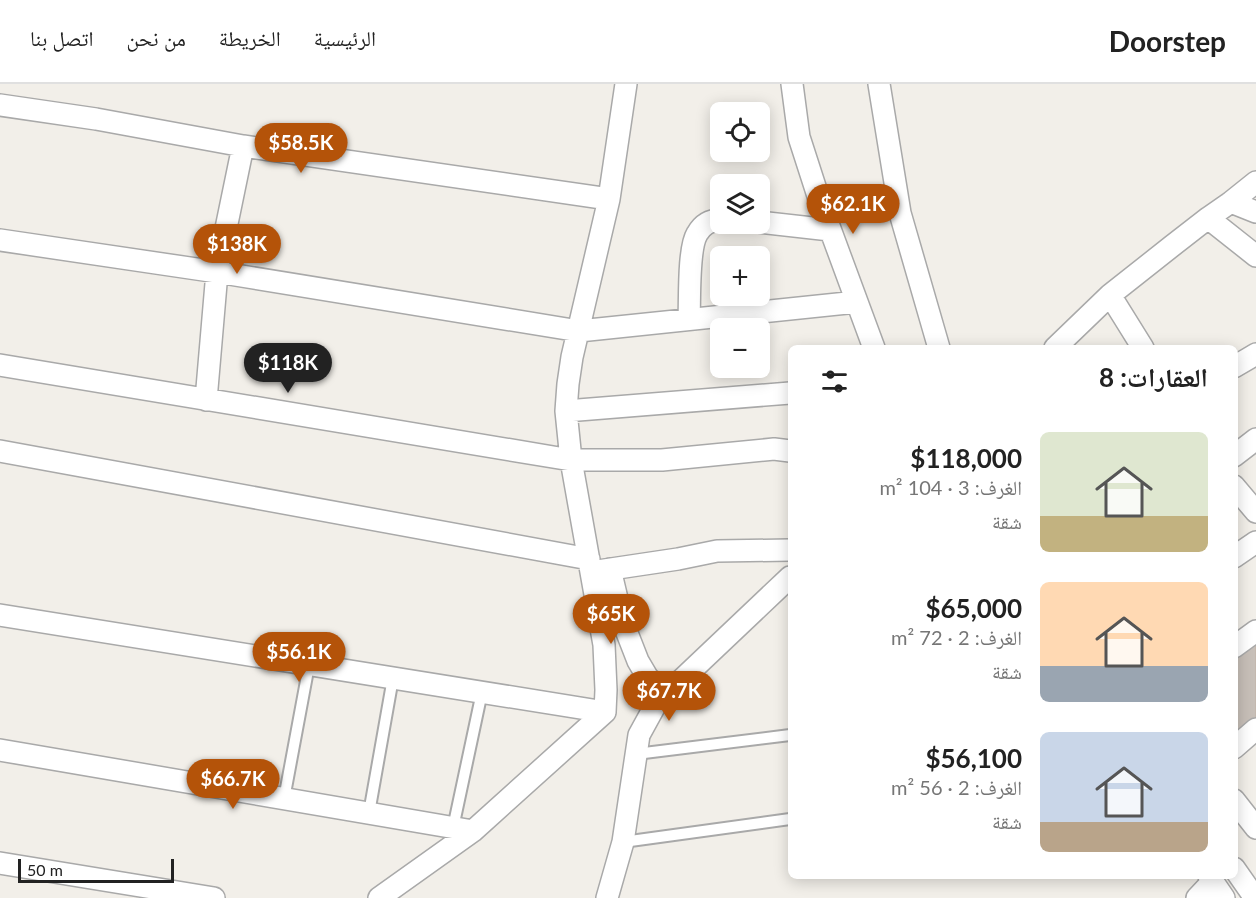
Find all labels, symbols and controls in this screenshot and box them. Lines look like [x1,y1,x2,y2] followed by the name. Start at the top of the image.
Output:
[1109,24,1226,58] text: Doorstep
[30,25,94,50] text: اتصل بنا
[127,25,186,50] text: من نحن
[219,25,281,50] text: الخريطة
[314,25,376,50] text: الرئيسية
[710,102,770,378] map controls
[710,102,770,162] button: locate
[252,123,350,174] pin: $58.5K
[269,130,333,154] text: $58.5K
[710,174,770,234] button: layers
[804,184,902,235] pin: $62.1K
[821,191,885,215] text: $62.1K
[195,224,279,275] pin: $138K
[207,231,267,255] text: $138K
[710,246,770,306] button: +
[710,318,770,378] button: −
[246,343,330,394] pin: $118K
[258,350,318,374] text: $118K
[1099,361,1208,393] text: العقارات: 8
[818,365,851,398] icon: filters
[910,442,1022,474] text: $118,000
[1088,456,1160,528] icon: home
[879,475,1022,499] text: الغرف: 3 · 104 m²
[992,509,1022,533] text: شقة
[925,592,1022,624] text: $65,000
[575,594,647,645] pin: $65K
[587,601,635,625] text: $65K
[1088,606,1160,678] icon: home
[891,625,1022,649] text: الغرف: 2 · 72 m²
[250,632,348,683] pin: $56.1K
[267,639,331,663] text: $56.1K
[992,659,1022,683] text: شقة
[620,671,718,722] pin: $67.7K
[637,678,701,702] text: $67.7K
[925,742,1022,774] text: $56,100
[1088,756,1160,828] icon: home
[184,759,282,810] pin: $66.7K
[201,766,265,790] text: $66.7K
[891,775,1022,799] text: الغرف: 2 · 56 m²
[992,809,1022,833] text: شقة
[18,856,174,884] scale bar
[27,860,63,879] text: 50 m

